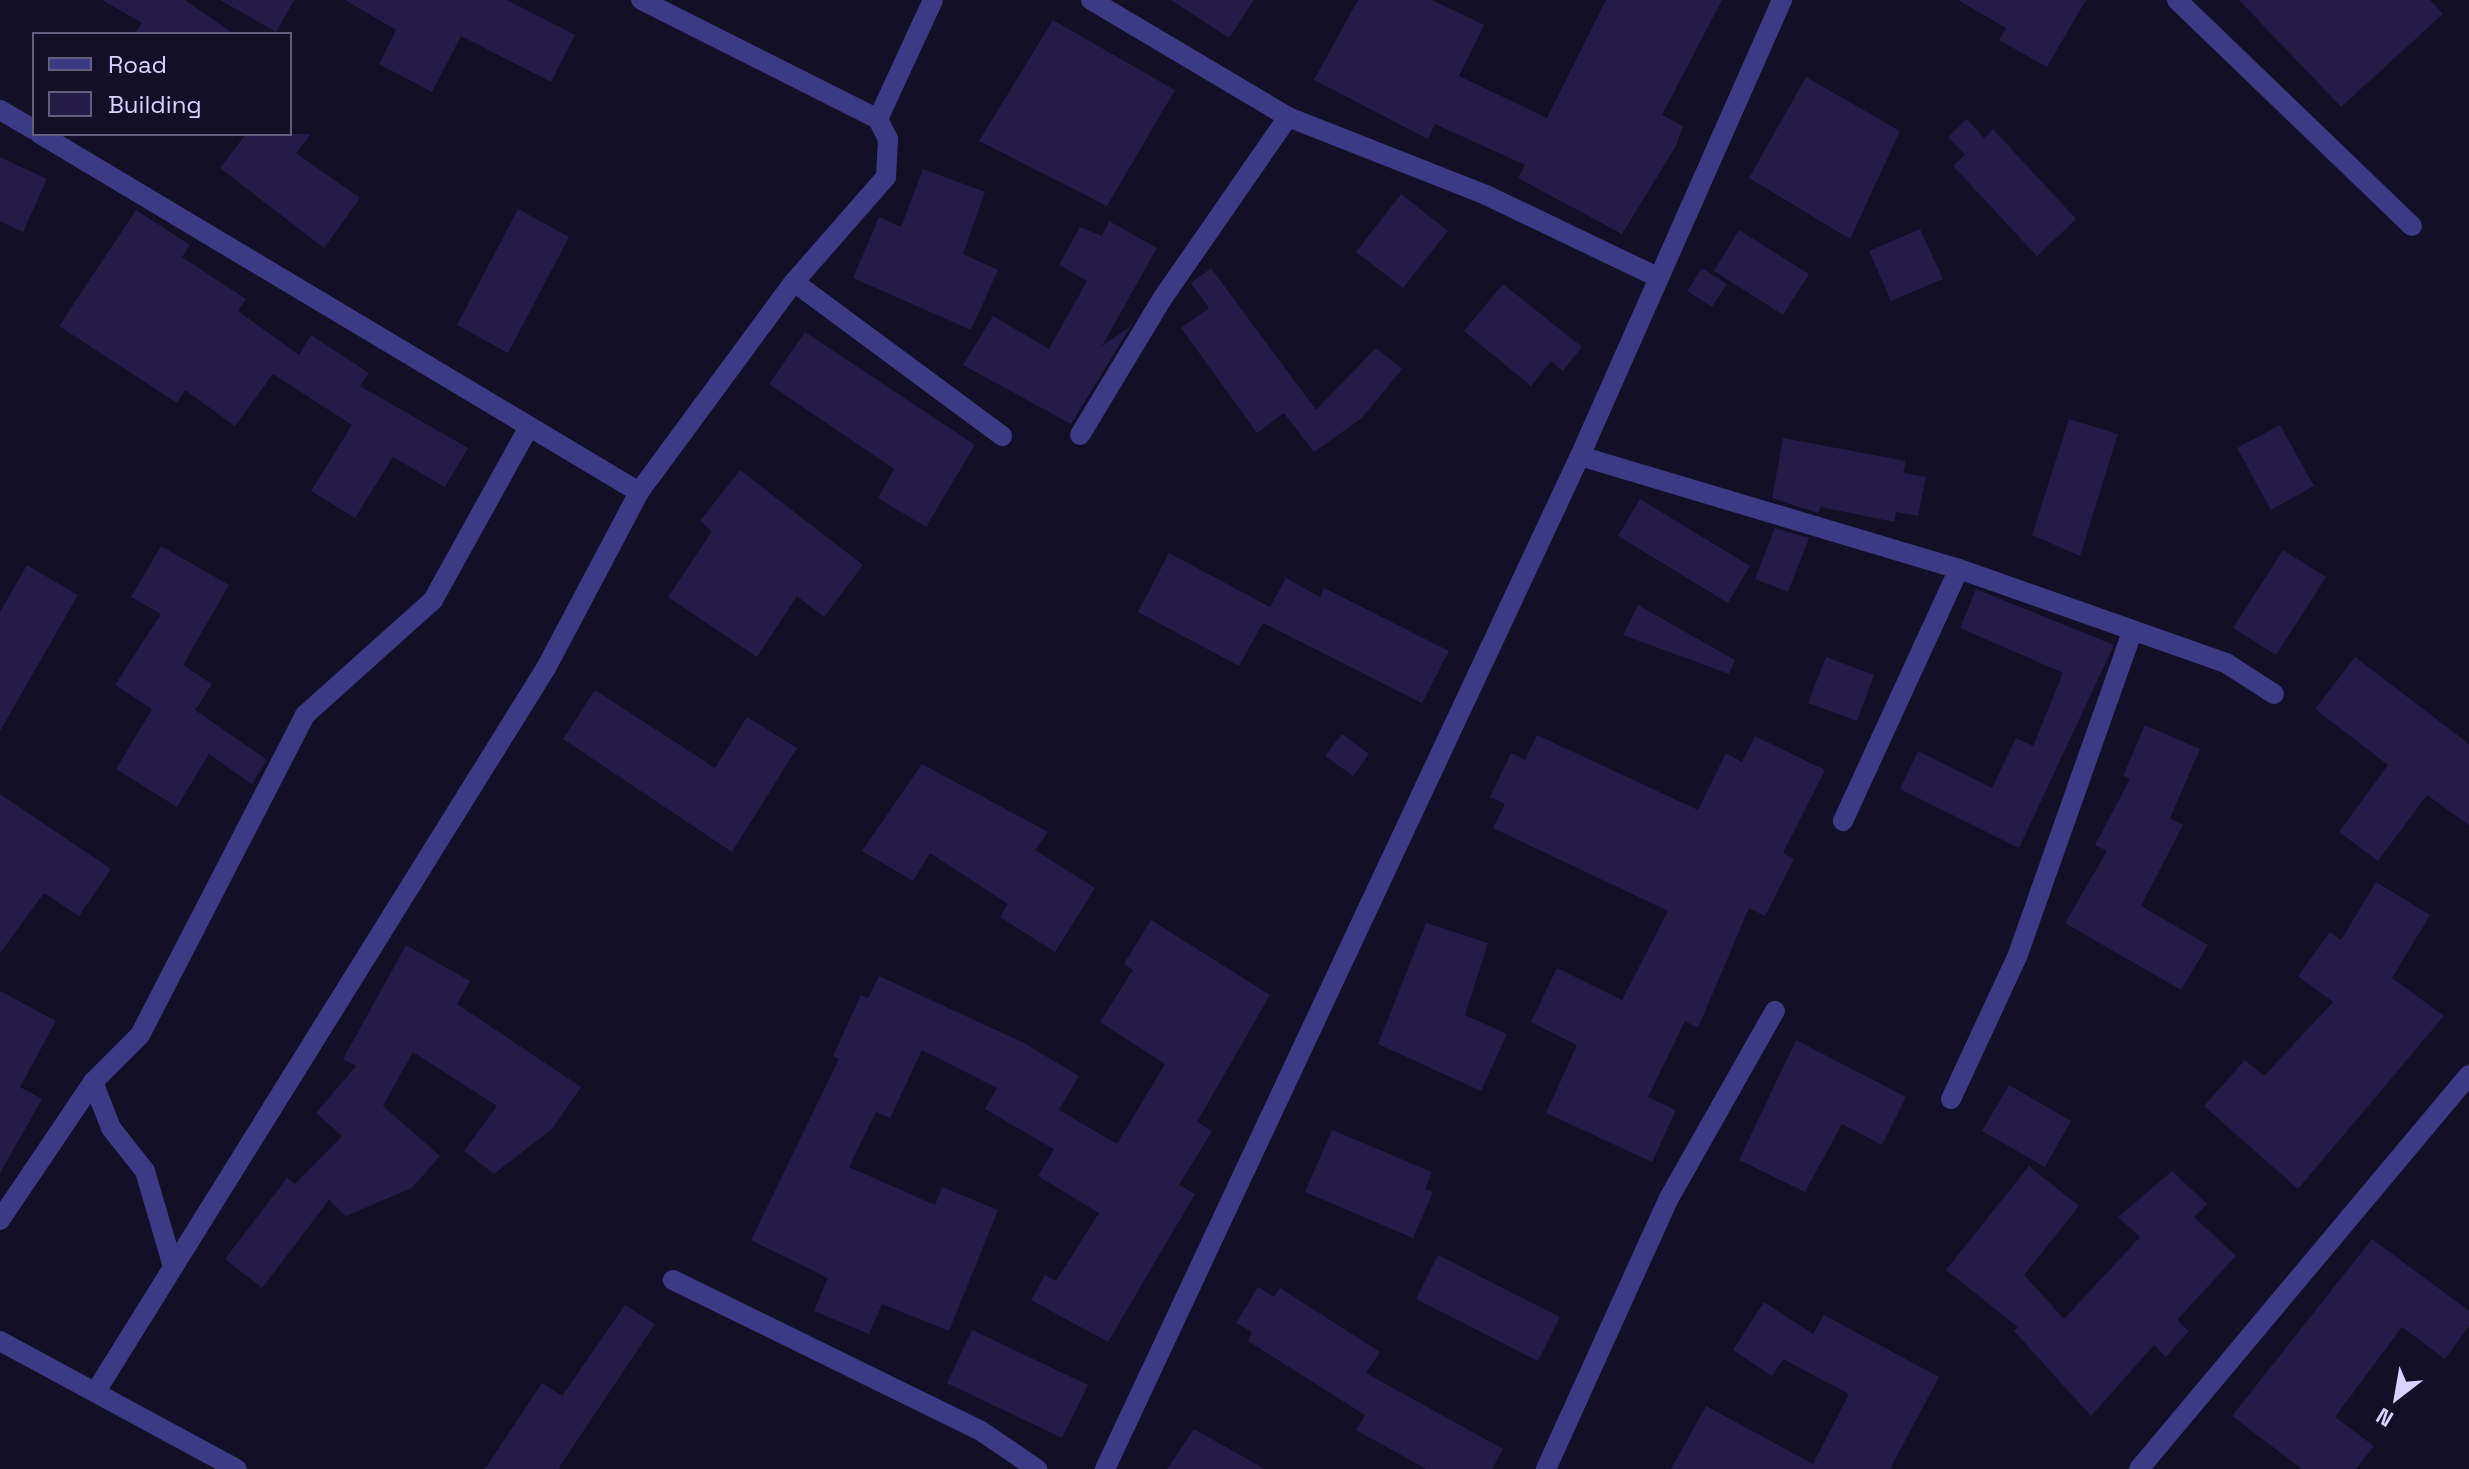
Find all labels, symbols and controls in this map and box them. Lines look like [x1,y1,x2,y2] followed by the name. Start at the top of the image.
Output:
[32,32,292,136] legend
[108,49,167,80] text: Road
[108,89,202,120] text: Building
[2357,1357,2437,1437] north arrow
[2371,1402,2398,1433] text: N

